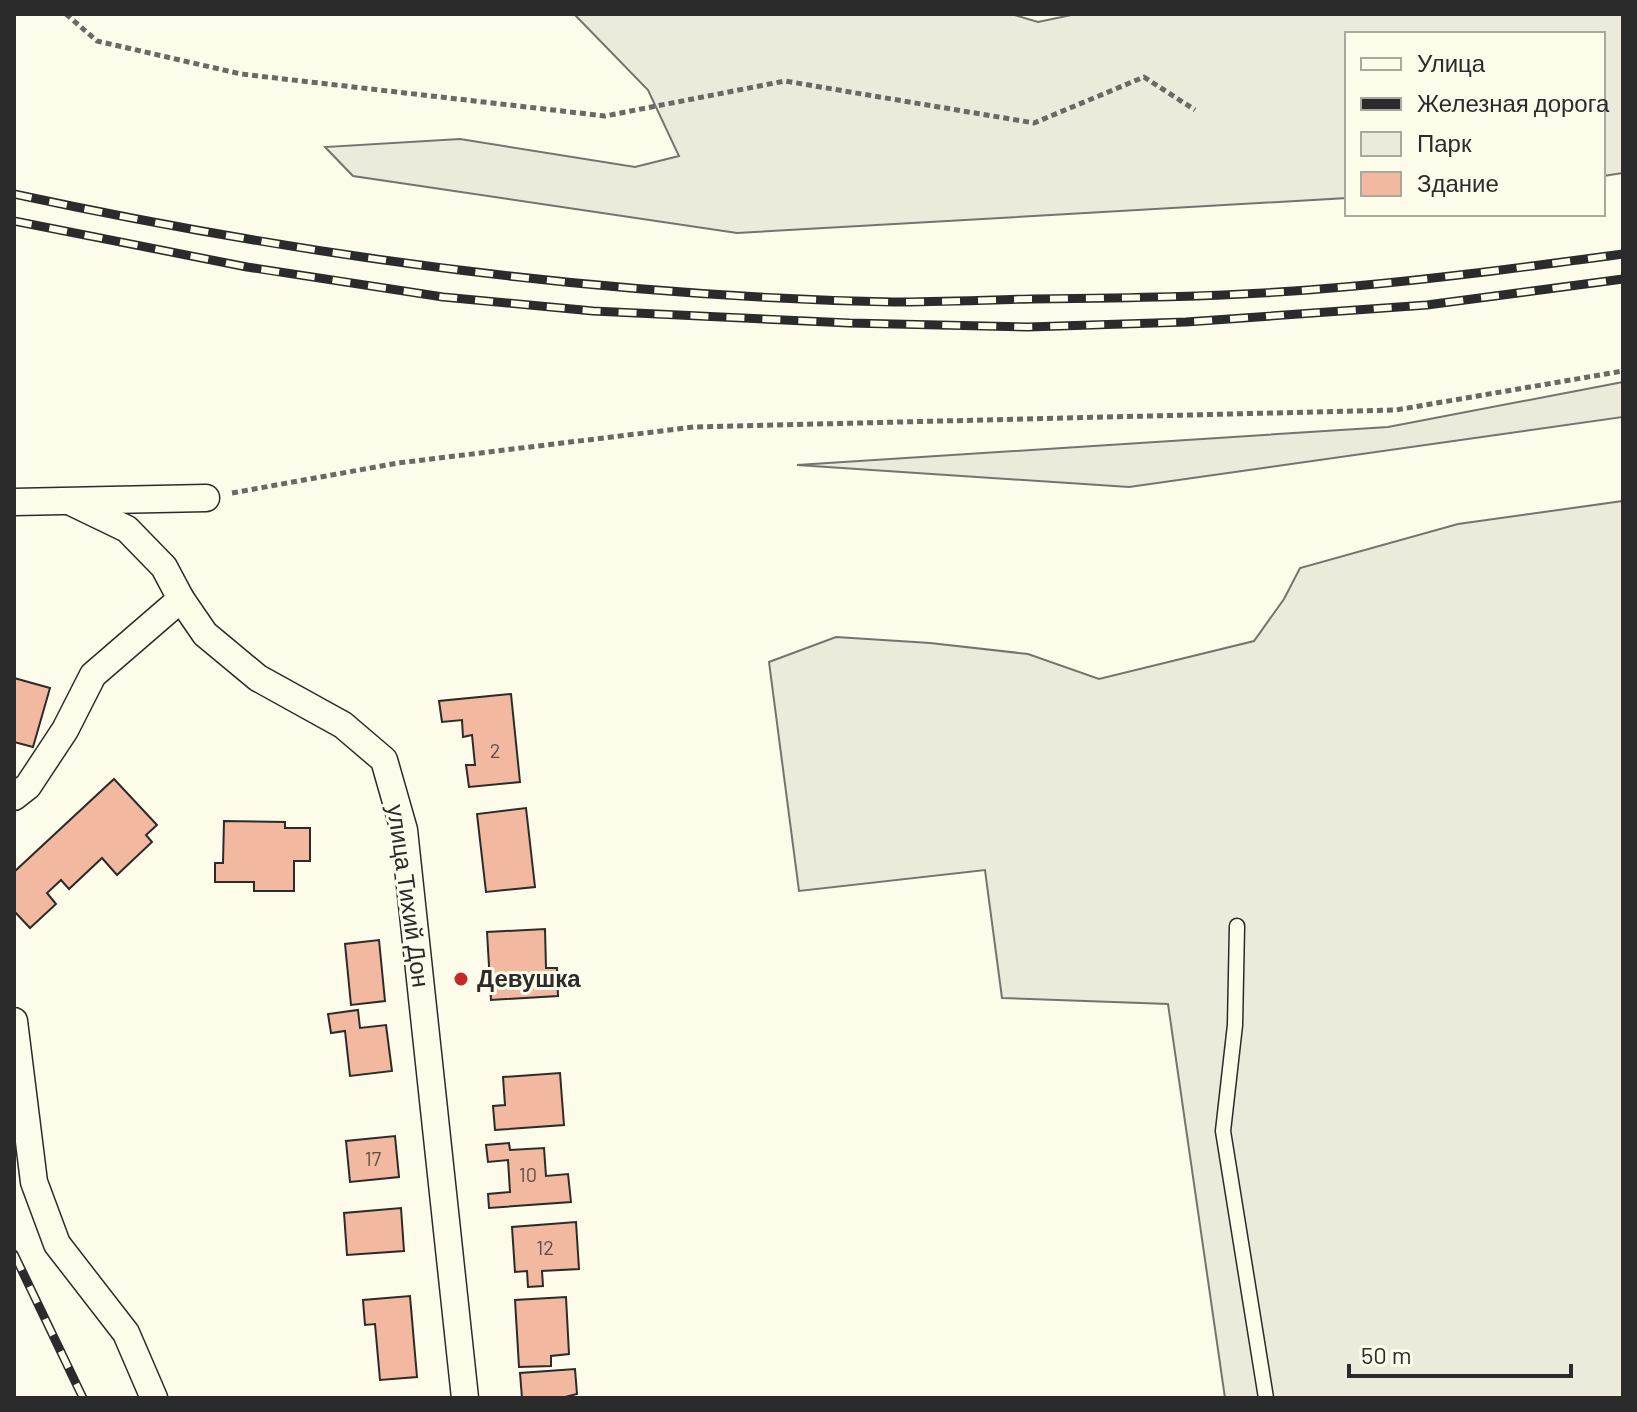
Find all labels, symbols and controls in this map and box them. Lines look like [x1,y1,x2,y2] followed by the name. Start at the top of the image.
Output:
[1345,32,1605,216] legend
[1417,48,1486,77] text: Улица
[1417,88,1610,117] text: Железная дорога
[1417,128,1472,157] text: Парк
[1417,168,1499,197] text: Здание
[490,738,500,762] house number: 2
[382,802,437,989] street label: улица Тихий Дон
[477,963,581,992] place label: Девушка
[452,970,470,988] marker: Девушка
[365,1146,382,1170] house number: 17
[519,1162,537,1186] house number: 10
[536,1235,554,1259] house number: 12
[1349,1328,1571,1378] scale bar
[1361,1340,1412,1369] text: 50 m

